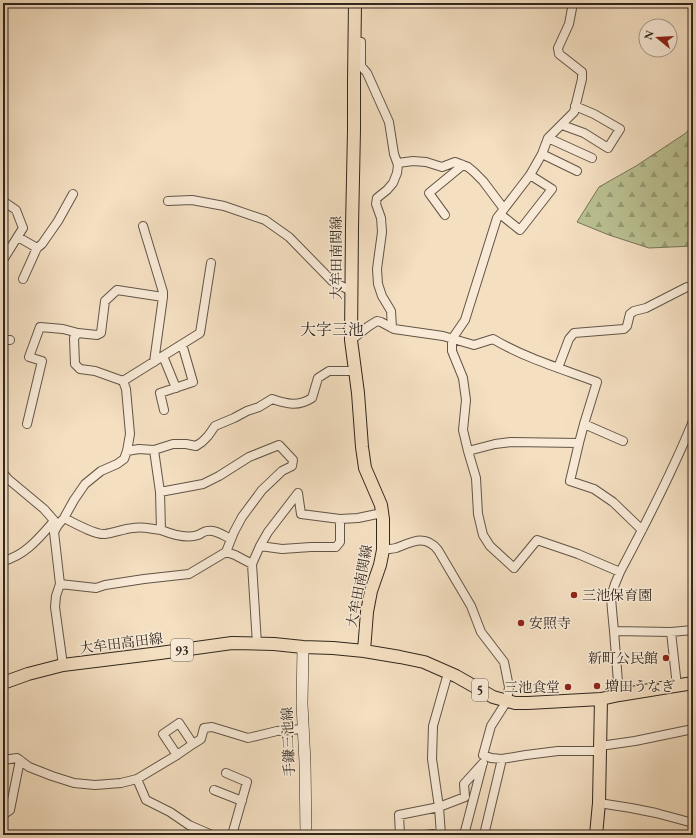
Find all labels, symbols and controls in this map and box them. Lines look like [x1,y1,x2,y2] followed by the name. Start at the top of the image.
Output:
[638,18,678,58] north arrow
[640,28,657,41] text: N
[327,216,345,300] street label: 大牟田南関線
[300,319,364,340] district label: 大字三池
[342,543,376,629] street label: 大牟田南関線
[582,586,652,604] place label: 三池保育園
[569,590,579,600] marker: 三池保育園
[529,614,571,632] place label: 安照寺
[516,618,526,628] marker: 安照寺
[78,629,164,657] street label: 大牟田高田線
[171,639,193,661] road number: 93
[588,649,658,667] place label: 新町公民館
[661,653,671,663] marker: 新町公民館
[605,677,675,695] place label: 増田うなぎ
[504,678,560,696] place label: 三池食堂
[472,679,488,701] road number: 5
[592,681,602,691] marker: 増田うなぎ
[563,682,573,692] marker: 三池食堂
[278,707,298,777] street label: 手鎌三池線

